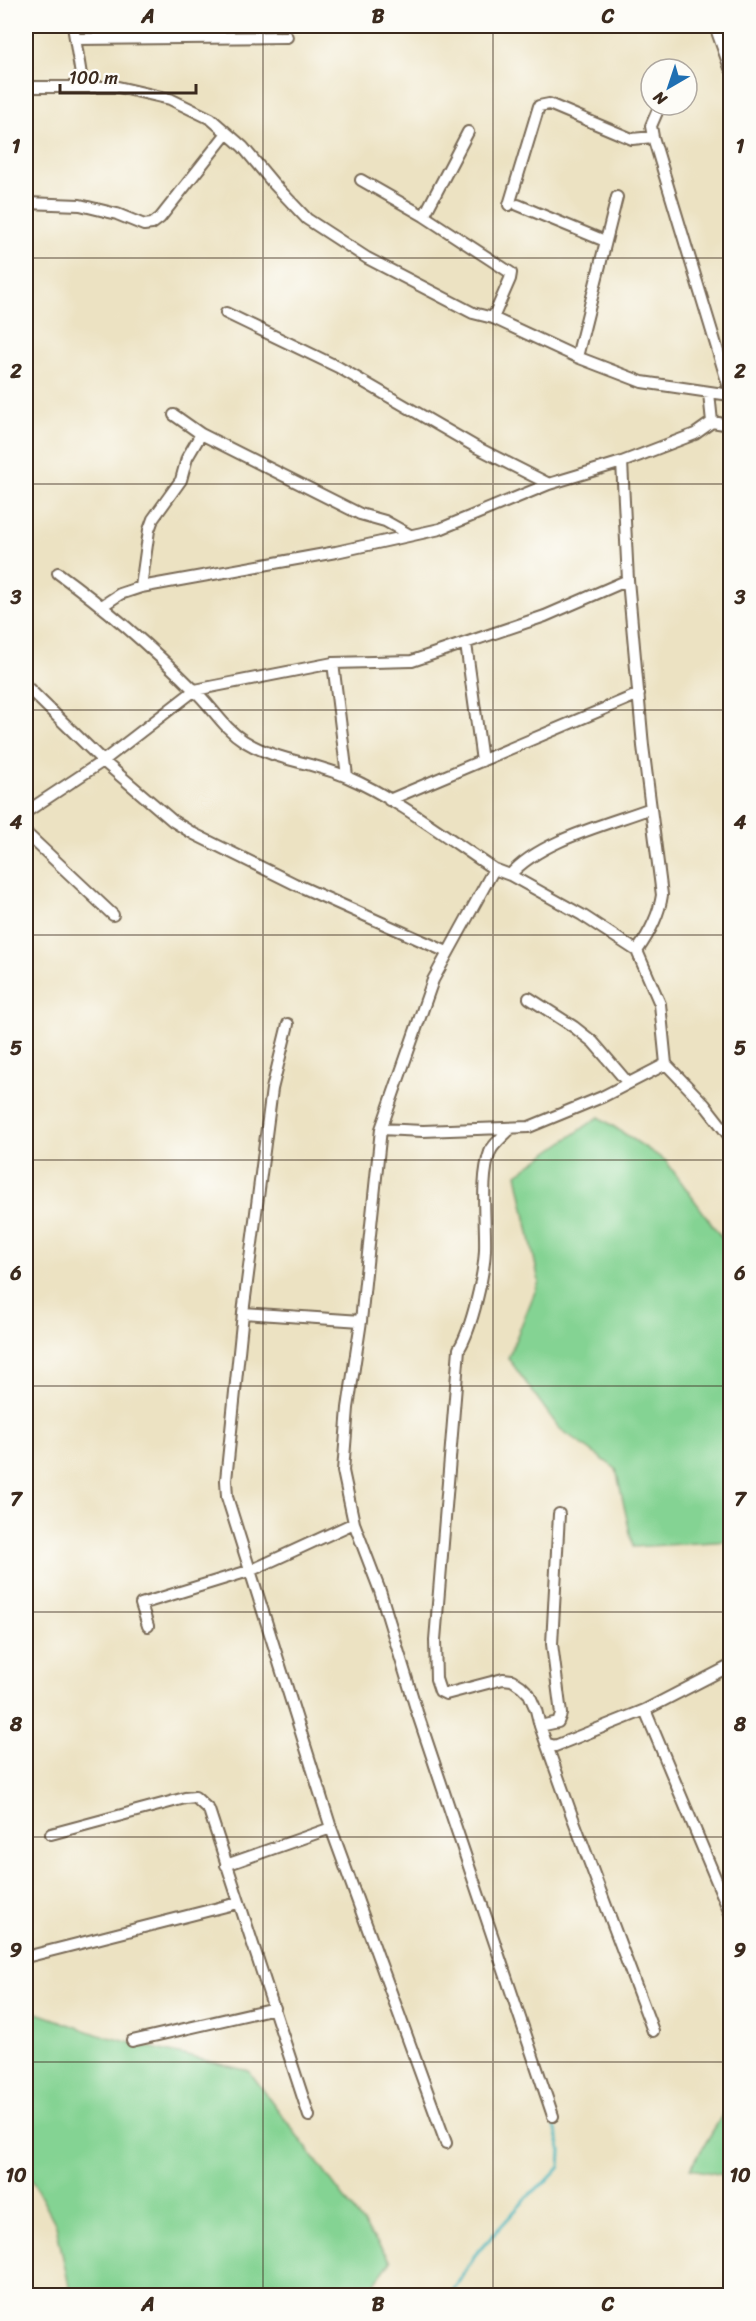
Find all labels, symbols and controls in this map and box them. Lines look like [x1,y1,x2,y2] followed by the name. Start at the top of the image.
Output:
[140,0,155,34] text: A
[372,0,385,34] text: B
[601,0,615,34] text: C
[60,57,196,95] scale bar
[639,57,699,117] north arrow
[69,62,118,94] text: 100 m
[646,83,674,114] text: N
[12,129,21,164] text: 1
[736,129,745,164] text: 1
[9,354,22,389] text: 2
[733,354,746,389] text: 2
[10,580,22,615] text: 3
[734,580,746,615] text: 3
[9,805,23,840] text: 4
[733,805,747,840] text: 4
[10,1031,22,1066] text: 5
[734,1031,746,1066] text: 5
[9,1256,22,1291] text: 6
[733,1256,746,1291] text: 6
[10,1482,23,1517] text: 7
[734,1482,747,1517] text: 7
[9,1707,23,1742] text: 8
[733,1707,747,1742] text: 8
[10,1933,22,1968] text: 9
[734,1933,746,1968] text: 9
[5,2158,27,2193] text: 10
[729,2158,751,2193] text: 10
[140,2287,155,2321] text: A
[372,2287,385,2321] text: B
[601,2287,615,2321] text: C

